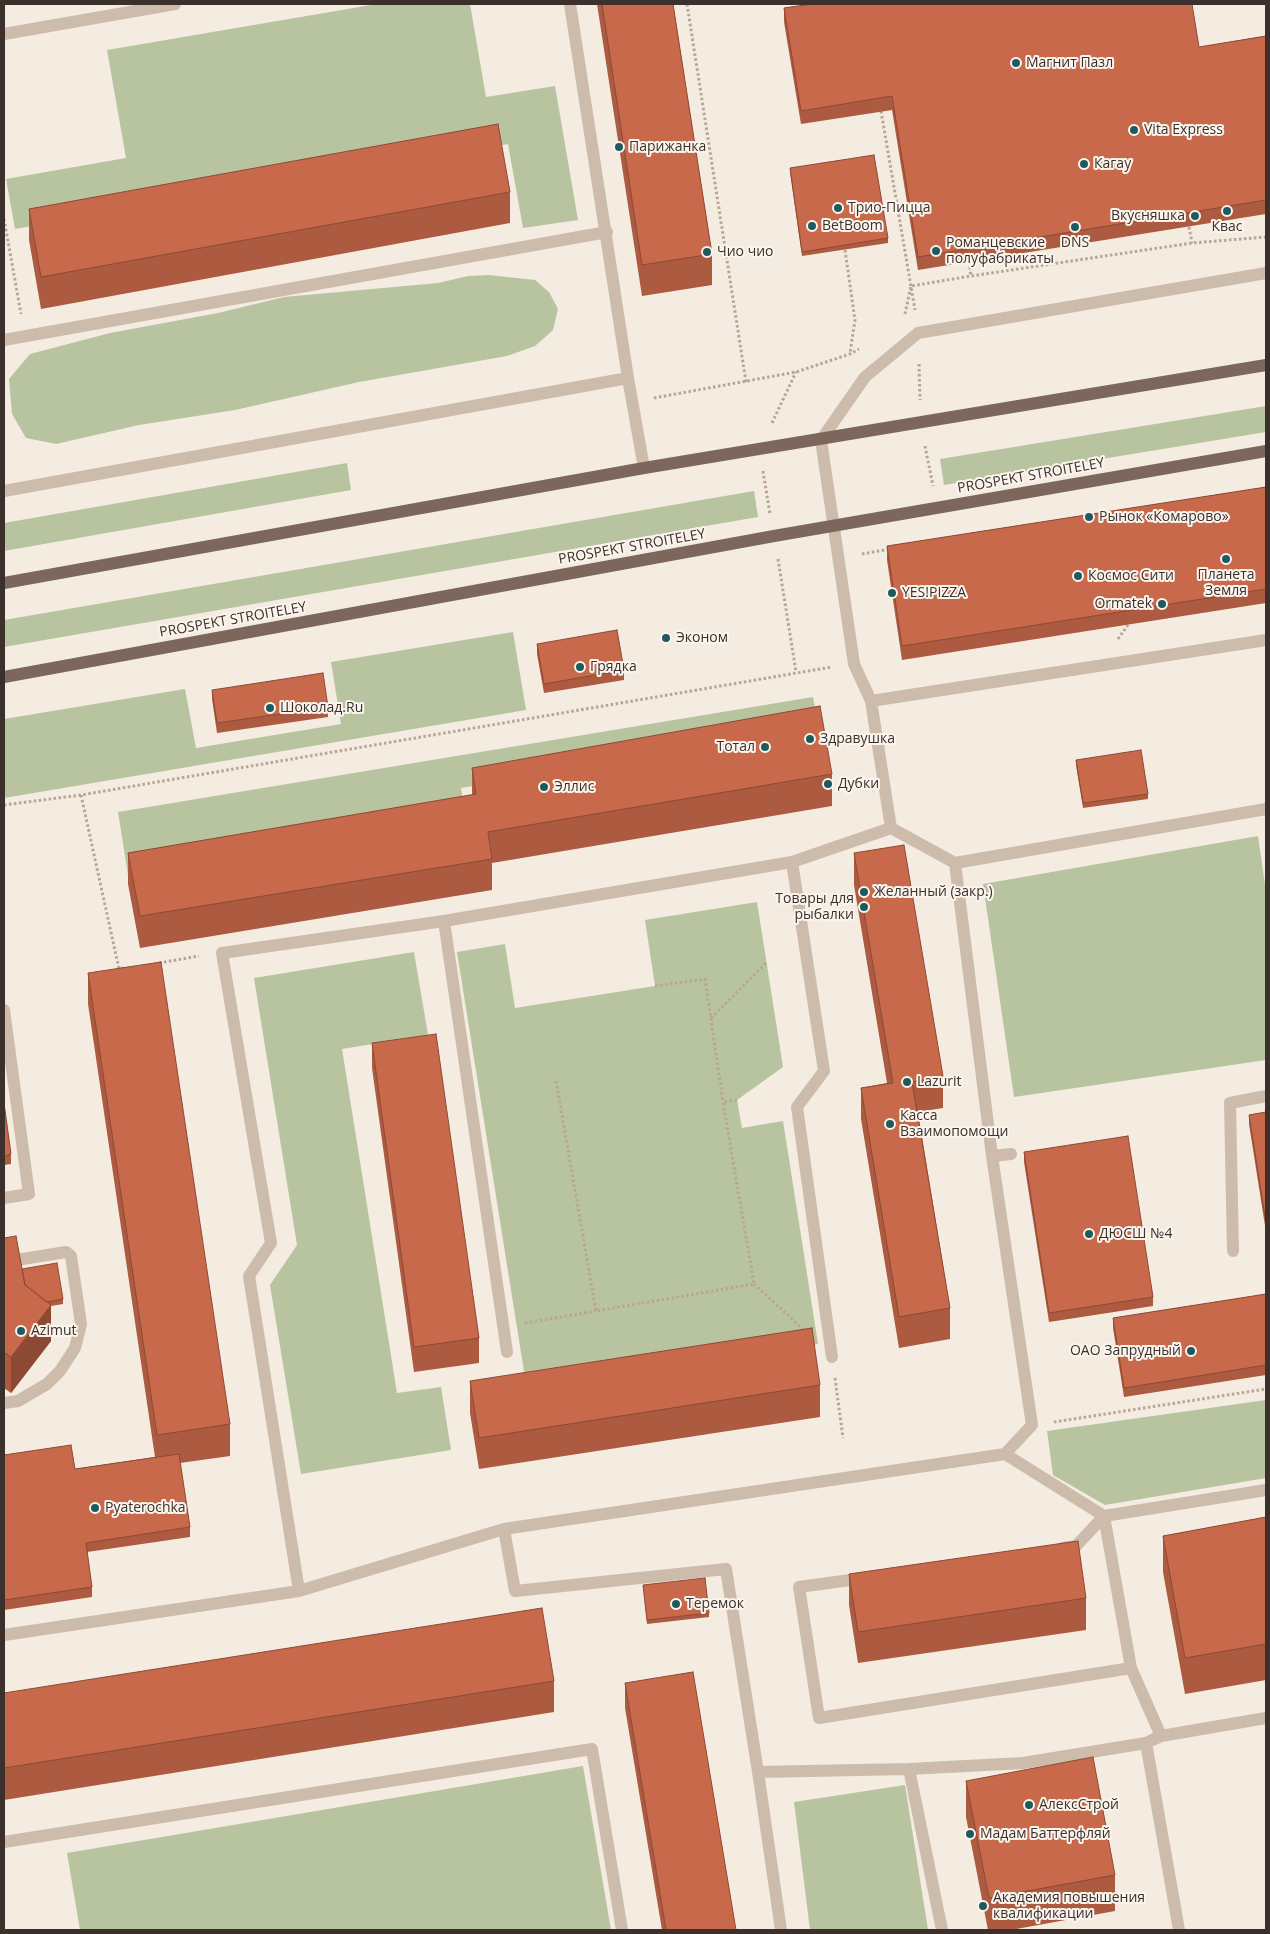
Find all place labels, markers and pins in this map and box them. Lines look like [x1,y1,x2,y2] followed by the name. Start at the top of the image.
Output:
[1026,55,1113,71] place label: Магнит Пазл
[1010,57,1022,69] marker: Магнит Пазл
[1144,122,1223,138] place label: Vita Express
[1128,124,1140,136] marker: Vita Express
[629,139,706,155] place label: Парижанка
[613,141,625,153] marker: Парижанка
[1094,156,1131,172] place label: Кагау
[1078,158,1090,170] marker: Кагау
[848,200,931,216] place label: Трио-Пицца
[832,202,844,214] marker: Трио-Пицца
[1221,205,1233,217] marker: Квас
[1111,208,1185,224] place label: Вкусняшка
[1189,210,1201,222] marker: Вкусняшка
[822,218,883,234] place label: BetBoom
[1211,219,1243,235] place label: Квас
[806,220,818,232] marker: BetBoom
[1069,221,1081,233] marker: DNS
[946,235,1054,268] place label: Романцевские полуфабрикаты
[1061,235,1089,251] place label: DNS
[717,244,773,260] place label: Чио чио
[930,245,942,257] marker: Романцевские полуфабрикаты
[701,246,713,258] marker: Чио чио
[1099,509,1229,525] place label: Рынок «Комарово»
[1083,511,1095,523] marker: Рынок «Комарово»
[1220,553,1232,565] marker: Планета Земля
[1197,567,1255,600] place label: Планета Земля
[1088,568,1174,584] place label: Космос Сити
[1072,570,1084,582] marker: Космос Сити
[902,585,966,601] place label: YES!PIZZA
[886,587,898,599] marker: YES!PIZZA
[1094,596,1152,612] place label: Ormatek
[1156,598,1168,610] marker: Ormatek
[676,630,728,646] place label: Эконом
[660,632,672,644] marker: Эконом
[590,659,637,675] place label: Грядка
[574,661,586,673] marker: Грядка
[280,700,363,716] place label: Шоколад.Ru
[264,702,276,714] marker: Шоколад.Ru
[820,731,895,747] place label: Здравушка
[804,733,816,745] marker: Здравушка
[716,739,755,755] place label: Тотал
[759,741,771,753] marker: Тотал
[838,776,879,792] place label: Дубки
[822,778,834,790] marker: Дубки
[554,779,594,795] place label: Эллис
[538,781,550,793] marker: Эллис
[874,884,993,900] place label: Желанный (закр.)
[858,886,870,898] marker: Желанный (закр.)
[775,891,854,924] place label: Товары для рыбалки
[858,901,870,913] marker: Товары для рыбалки
[917,1074,961,1090] place label: Lazurit
[901,1076,913,1088] marker: Lazurit
[900,1108,1008,1140] place label: Касса Взаимопомощи
[884,1118,896,1130] marker: Касса Взаимопомощи
[1099,1226,1172,1242] place label: ДЮСШ №4
[1083,1228,1095,1240] marker: ДЮСШ №4
[31,1323,76,1339] place label: Azimut
[15,1325,27,1337] marker: Azimut
[1070,1343,1181,1359] place label: ОАО Запрудный
[1185,1345,1197,1357] marker: ОАО Запрудный
[105,1500,186,1516] place label: Pyaterochka
[89,1502,101,1514] marker: Pyaterochka
[686,1596,744,1612] place label: Теремок
[670,1598,682,1610] marker: Теремок
[1039,1797,1119,1813] place label: АлексСтрой
[1023,1799,1035,1811] marker: АлексСтрой
[980,1826,1111,1842] place label: Мадам Баттерфляй
[964,1828,976,1840] marker: Мадам Баттерфляй
[993,1890,1145,1922] place label: Академия повышения квалификации
[977,1900,989,1912] marker: Академия повышения квалификации

